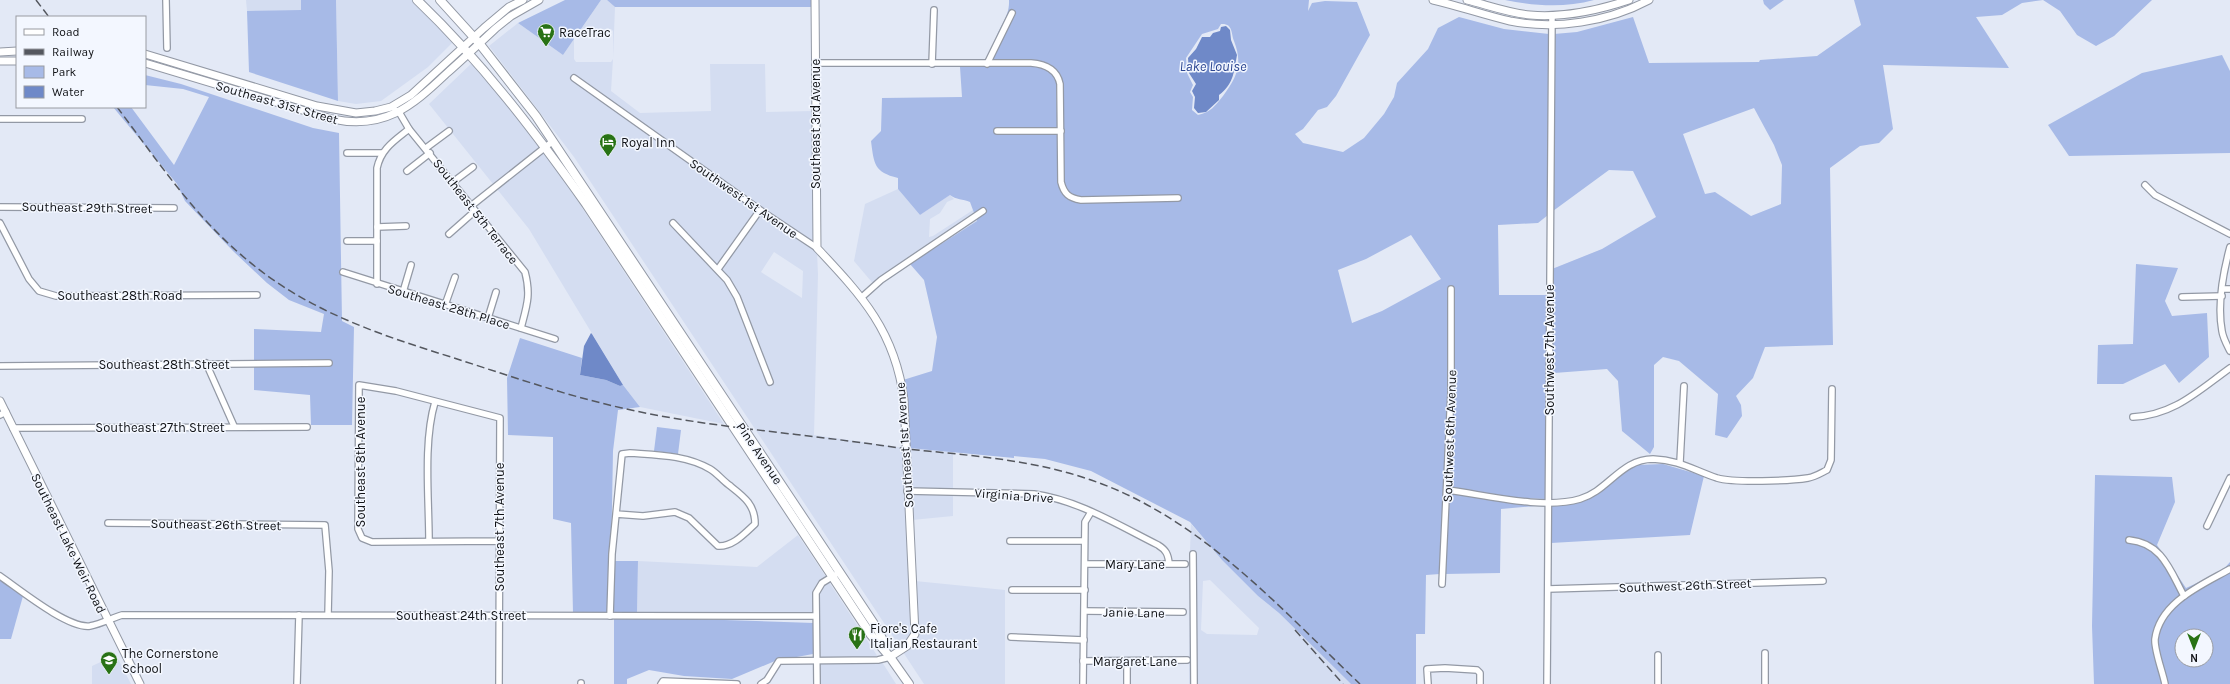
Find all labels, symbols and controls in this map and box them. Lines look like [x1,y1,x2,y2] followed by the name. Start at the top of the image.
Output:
[16,16,146,108] legend
[536,22,556,47] supermarket icon: RaceTrac
[52,25,80,39] text: Road
[559,25,611,40] place label: RaceTrac
[52,45,94,59] text: Railway
[1180,58,1247,75] water label: Lake Louise
[808,59,823,189] street label: Southeast 3rd Avenue
[52,65,77,79] text: Park
[214,78,340,127] street label: Southeast 31st Street
[52,85,85,99] text: Water
[598,132,618,157] hotel icon: Royal Inn
[621,135,675,150] place label: Royal Inn
[687,155,801,242] street label: Southwest 1st Avenue
[430,156,522,267] street label: Southeast 5th Terrace
[21,199,153,216] street label: Southeast 29th Street
[386,281,512,332] street label: Southeast 28th Place
[1542,284,1557,416] street label: Southwest 7th Avenue
[57,288,183,303] street label: Southeast 28th Road
[98,357,230,372] street label: Southeast 28th Street
[1440,369,1459,502] street label: Southwest 6th Avenue
[893,381,916,508] street label: Southeast 1st Avenue
[353,396,368,527] street label: Southeast 8th Avenue
[733,419,786,487] street label: Pine Avenue
[95,420,225,435] street label: Southeast 27th Street
[492,462,507,591] street label: Southeast 7th Avenue
[28,471,109,616] street label: Southeast Lake Weir Road
[974,485,1054,506] street label: Virginia Drive
[151,516,282,533] street label: Southeast 26th Street
[1105,557,1165,572] street label: Mary Lane
[1618,576,1752,595] street label: Southwest 26th Street
[1103,604,1165,621] street label: Janie Lane
[396,608,526,623] street label: Southeast 24th Street
[870,621,977,651] place label: Fiore's Cafe Italian Restaurant
[847,625,867,650] restaurant icon: Fiore's Cafe Italian Restaurant
[2174,628,2214,668] north arrow
[122,646,219,676] place label: The Cornerstone School
[99,650,119,675] school or university icon: The Cornerstone School
[2190,651,2198,664] text: N
[1093,654,1177,669] street label: Margaret Lane

